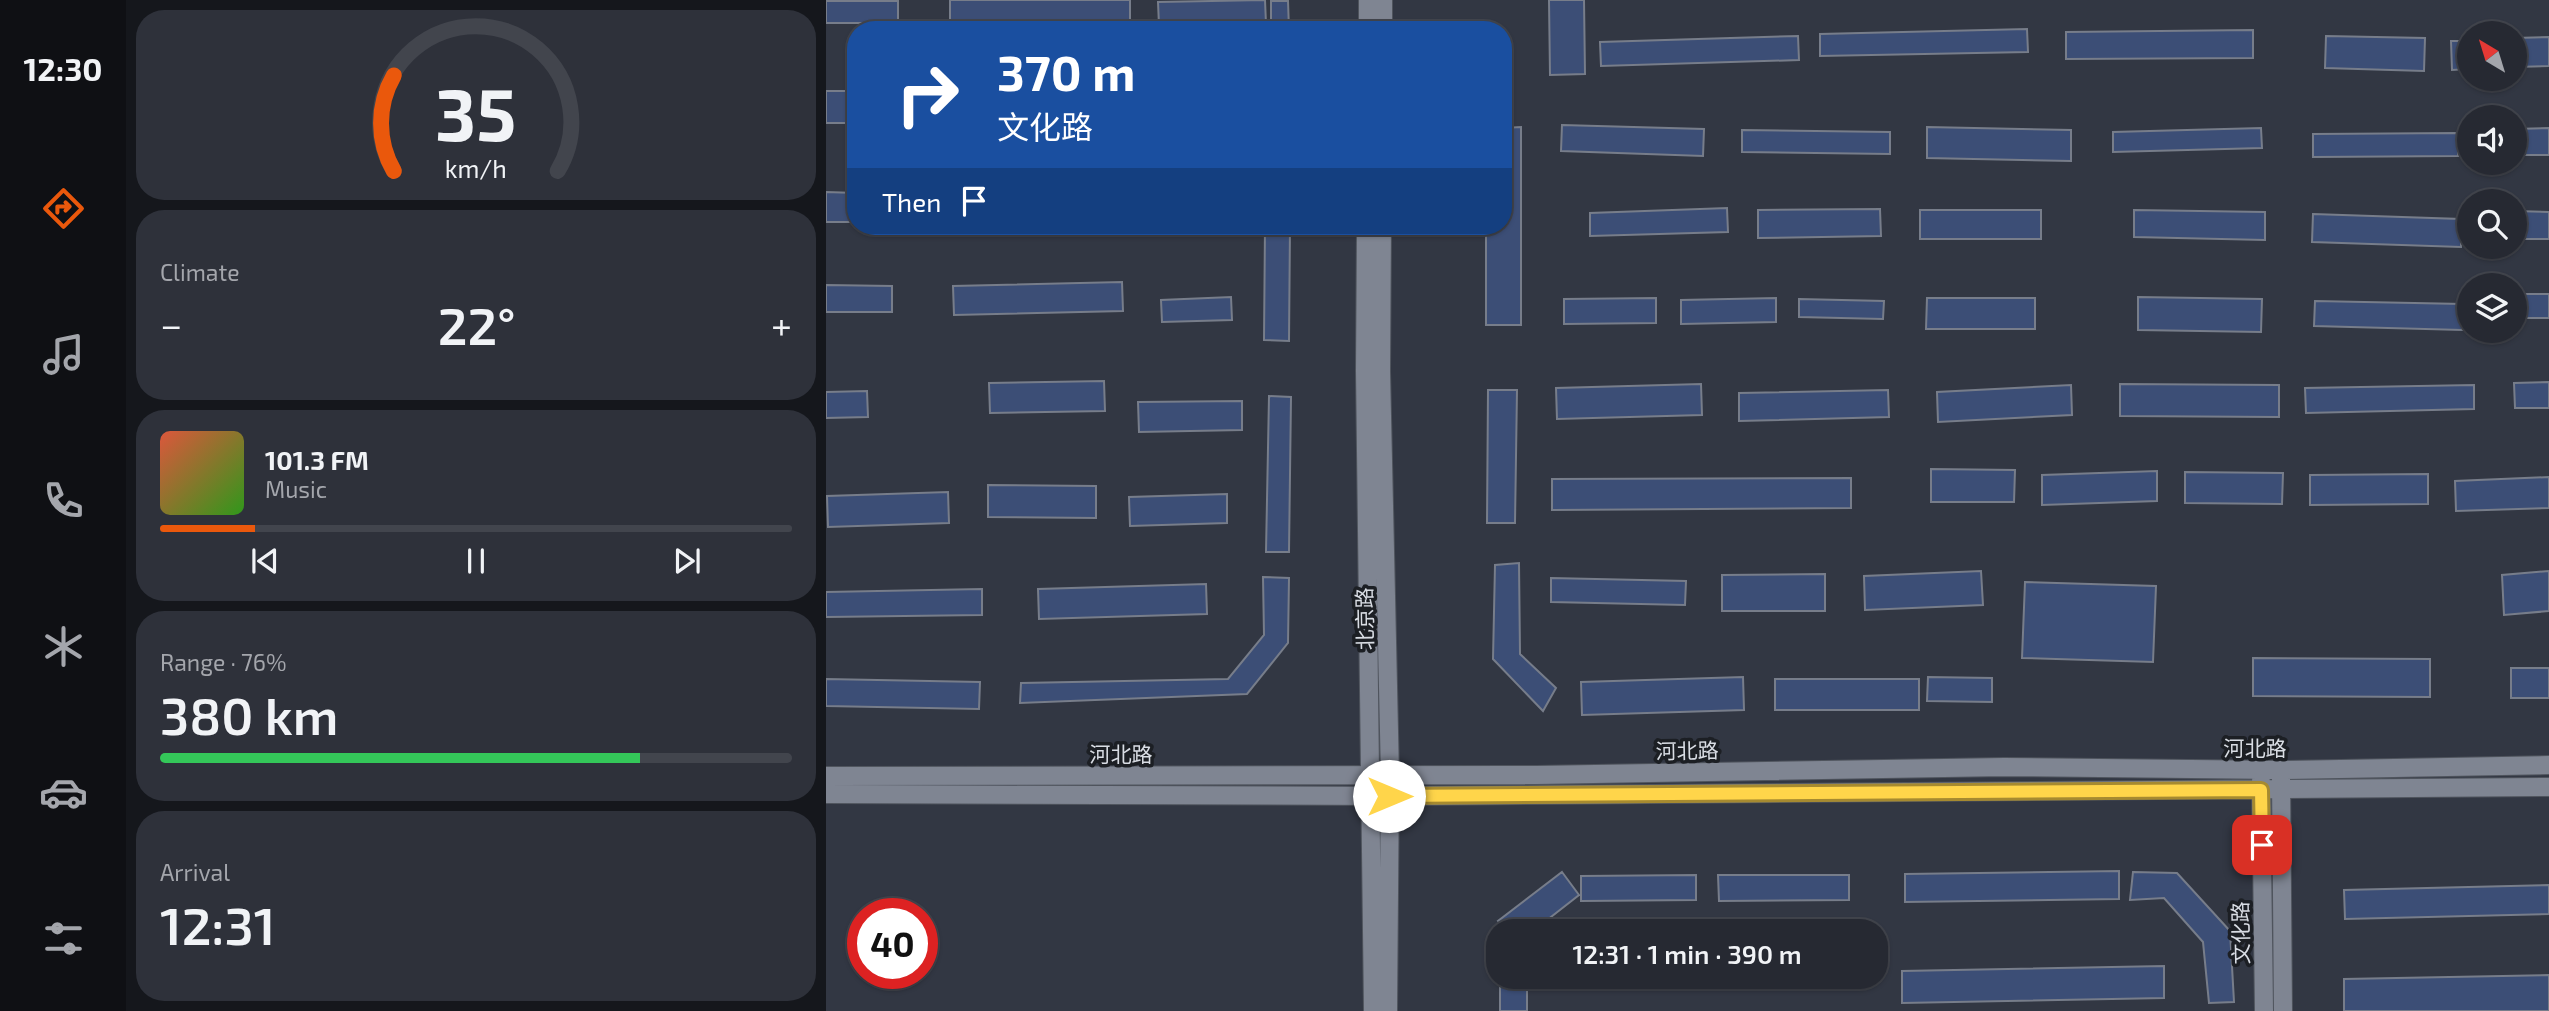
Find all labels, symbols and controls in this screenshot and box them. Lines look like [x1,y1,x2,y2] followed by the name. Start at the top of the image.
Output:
[2457,21,2527,91] north arrow
[2457,21,2527,343] map controls
[997,42,1135,101] text: 370 m
[24,49,102,87] text: 12:30
[882,49,973,140] icon: right
[435,68,517,156] text: 35
[2457,105,2527,175] button: sound
[997,107,1093,145] text: 文化路
[445,153,507,183] text: km/h
[955,182,993,220] icon: arrive
[39,184,88,233] icon: directions
[882,186,941,217] text: Then
[2457,189,2527,259] button: search
[160,258,240,286] text: Climate
[2457,273,2527,343] button: layers
[438,293,516,355] text: 22°
[160,301,182,347] text: −
[771,301,792,347] text: +
[39,330,88,379] icon: music
[265,444,369,475] text: 101.3 FM
[265,475,327,503] text: Music
[39,476,88,525] icon: phone
[246,542,284,580] icon: previous
[457,542,495,580] icon: pause
[668,542,706,580] icon: next
[1351,587,1377,651] street label: 北京路
[39,622,88,671] icon: climate
[160,648,286,676] text: Range · 76%
[160,683,339,745] text: 380 km
[2224,735,2287,760] street label: 河北路
[1655,737,1719,763] street label: 河北路
[1090,741,1153,766] street label: 河北路
[1352,759,1426,833] position arrow
[39,768,88,817] icon: car
[2232,815,2292,875] pin
[2243,826,2281,864] icon: arrive
[160,858,230,886] text: Arrival
[160,893,275,955] text: 12:31
[847,898,938,989] speed limit sign: 40
[2227,901,2253,965] street label: 文化路
[39,914,88,963] icon: filters
[1572,938,1802,969] text: 12:31 · 1 min · 390 m

